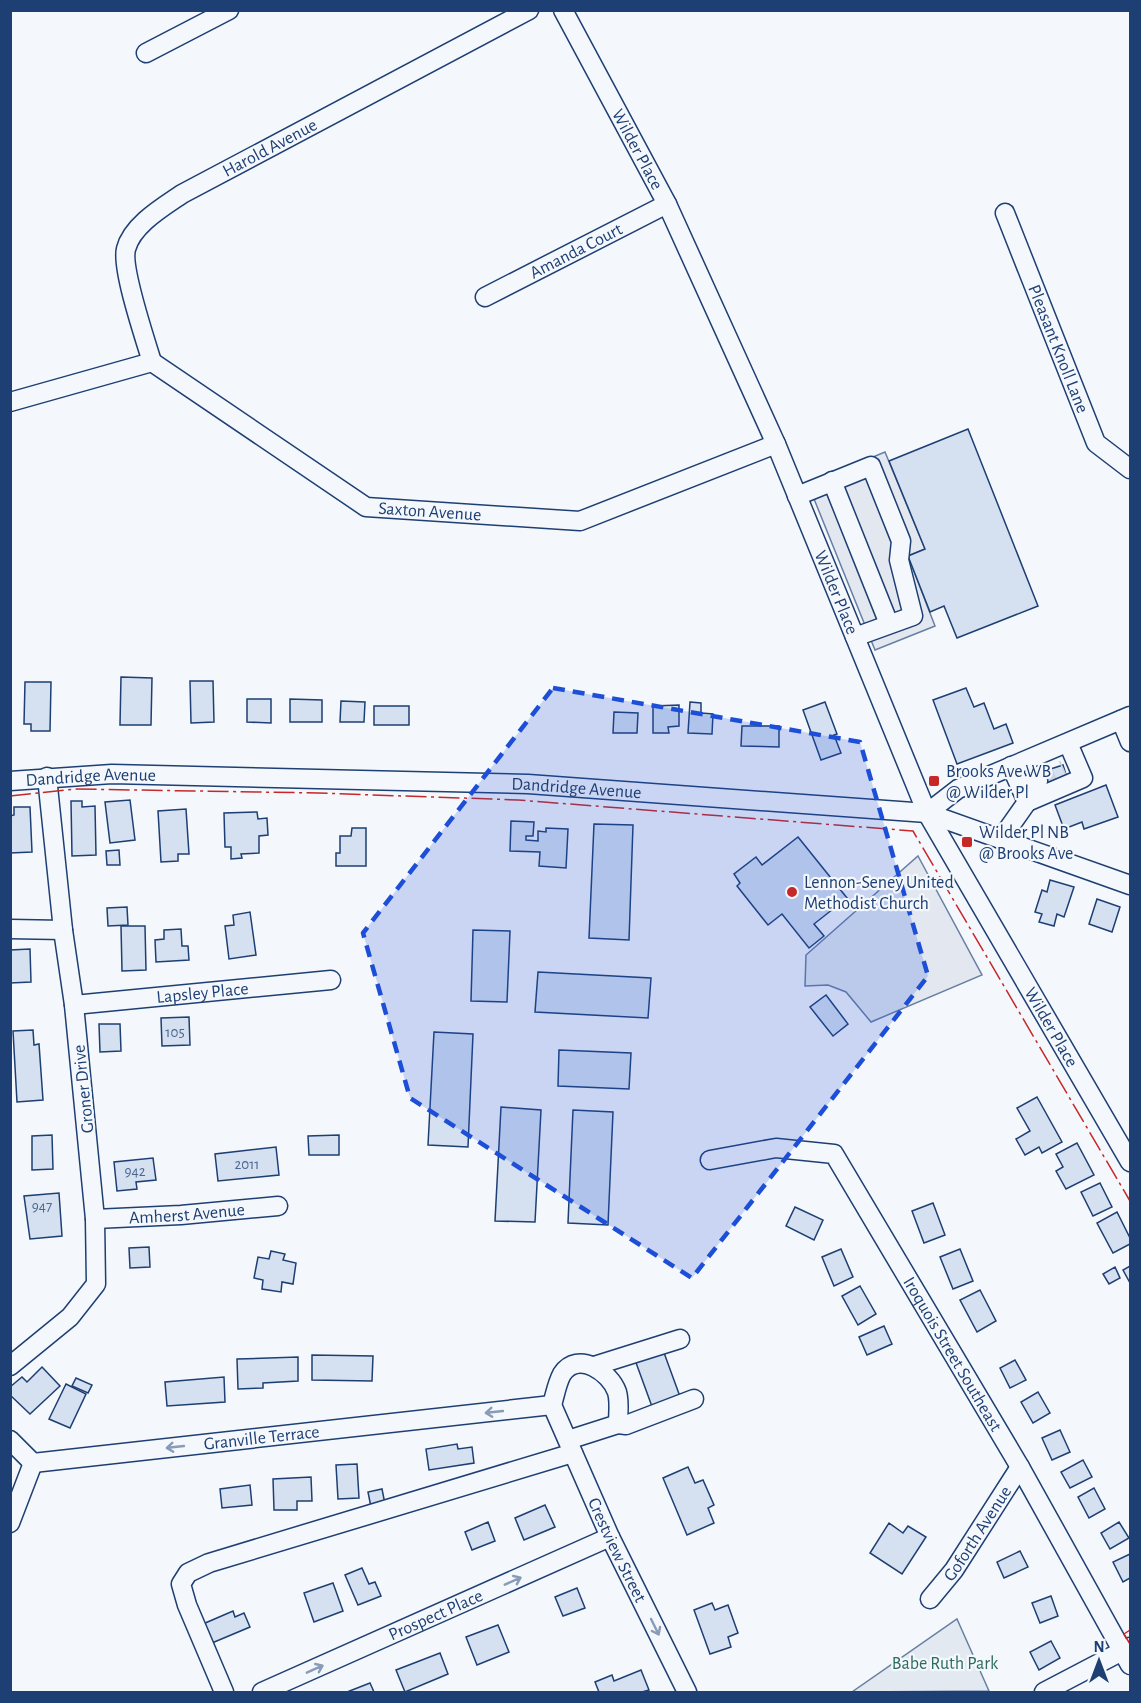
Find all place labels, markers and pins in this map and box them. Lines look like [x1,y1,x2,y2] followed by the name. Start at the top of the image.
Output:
[946,763,1051,802] place label: Brooks Ave WB @ Wilder Pl
[927,774,941,788] marker: Brooks Ave WB @ Wilder Pl
[979,824,1073,863] place label: Wilder Pl NB @ Brooks Ave
[960,835,974,849] marker: Wilder Pl NB @ Brooks Ave
[804,874,954,913] place label: Lennon-Seney United Methodist Church
[785,885,799,899] marker: Lennon-Seney United Methodist Church

